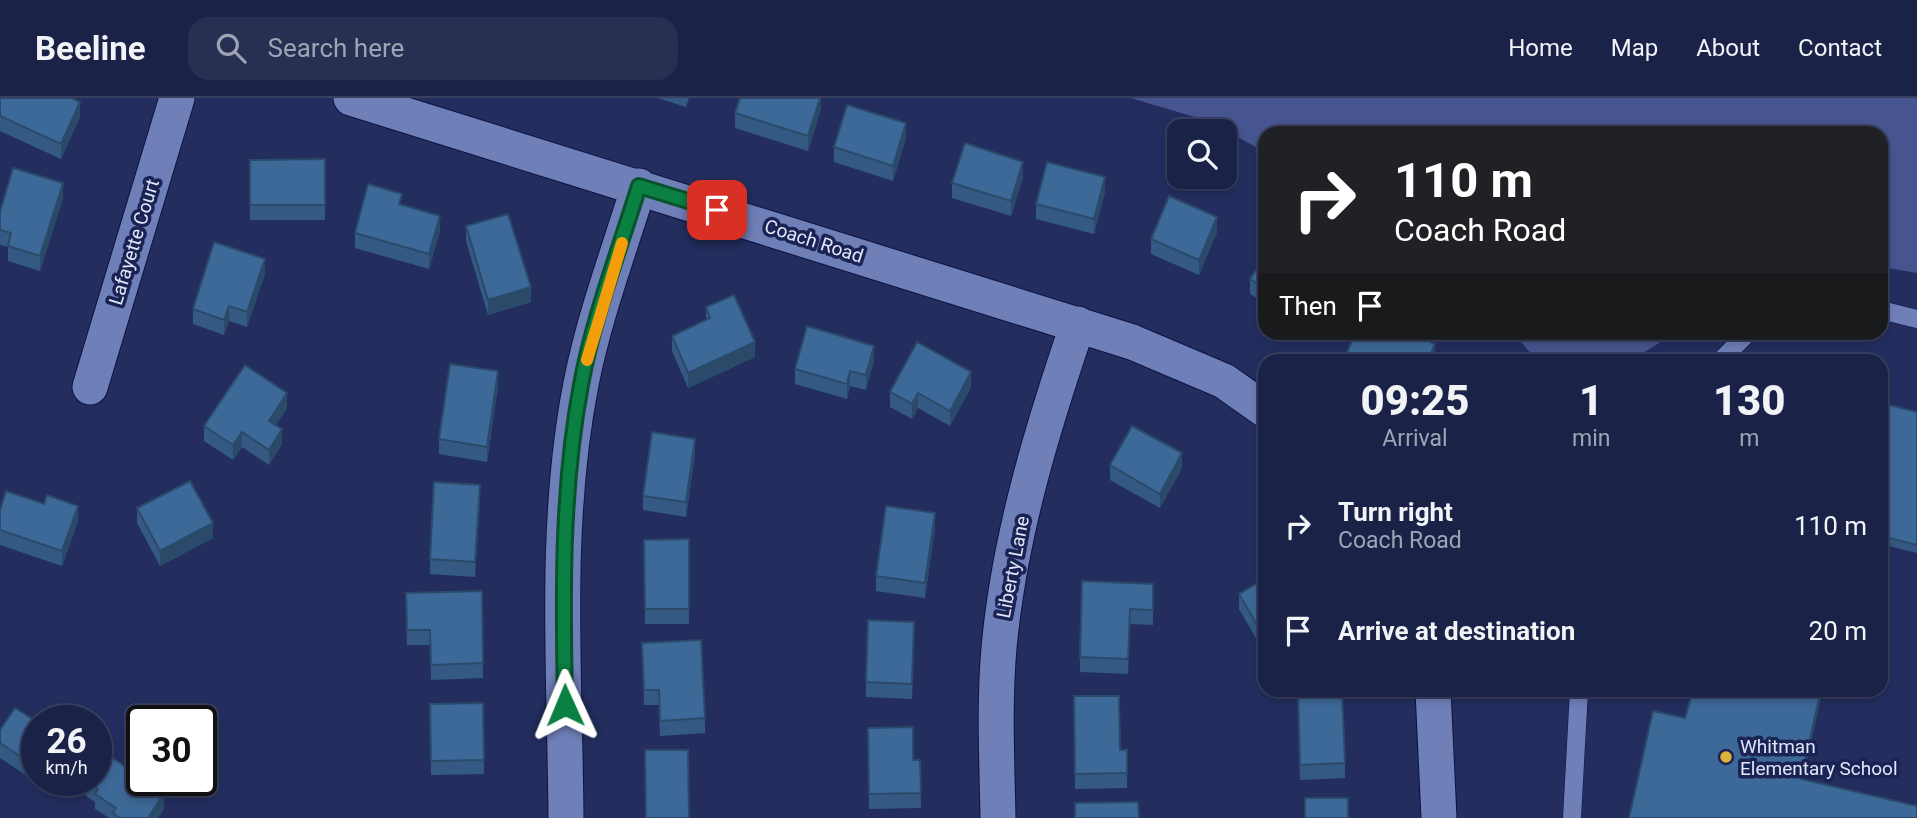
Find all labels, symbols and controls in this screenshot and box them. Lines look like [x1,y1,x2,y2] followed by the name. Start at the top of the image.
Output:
[188,17,678,80] search box
[35,29,146,68] text: Beeline
[212,29,250,67] icon: search
[268,33,404,63] text: Search here
[1508,34,1573,62] text: Home
[1611,34,1658,62] text: Map
[1696,34,1760,62] text: About
[1798,34,1882,62] text: Contact
[1167,119,1237,189] map controls
[1167,119,1237,189] button: search
[1394,152,1533,209] text: 110 m
[1279,154,1370,245] icon: right
[104,176,164,308] street label: Lafayette Court
[687,180,747,240] pin
[698,191,736,229] icon: arrive
[1394,211,1566,249] text: Coach Road
[762,214,866,268] street label: Coach Road
[1351,287,1389,325] icon: arrive
[1279,291,1337,321] text: Then
[1360,376,1470,425] text: 09:25
[1579,376,1603,425] text: 1
[1713,376,1786,425] text: 130
[1382,425,1448,452] text: Arrival
[1572,425,1610,452] text: min
[1739,425,1759,452] text: m
[1338,497,1453,527] text: Turn right
[1279,507,1317,545] icon: right
[1794,511,1867,541] text: 110 m
[992,514,1034,620] street label: Liberty Lane
[1338,527,1462,554] text: Coach Road
[1279,612,1317,650] icon: arrive
[1338,616,1575,646] text: Arrive at destination
[1809,616,1867,646] text: 20 m
[528,668,602,742] position arrow
[126,705,217,796] speed limit sign: 30
[46,721,87,762] text: 26
[1740,735,1898,780] place label: Whitman Elementary School
[1718,749,1734,765] marker: Whitman Elementary School
[45,757,88,778] text: km/h

